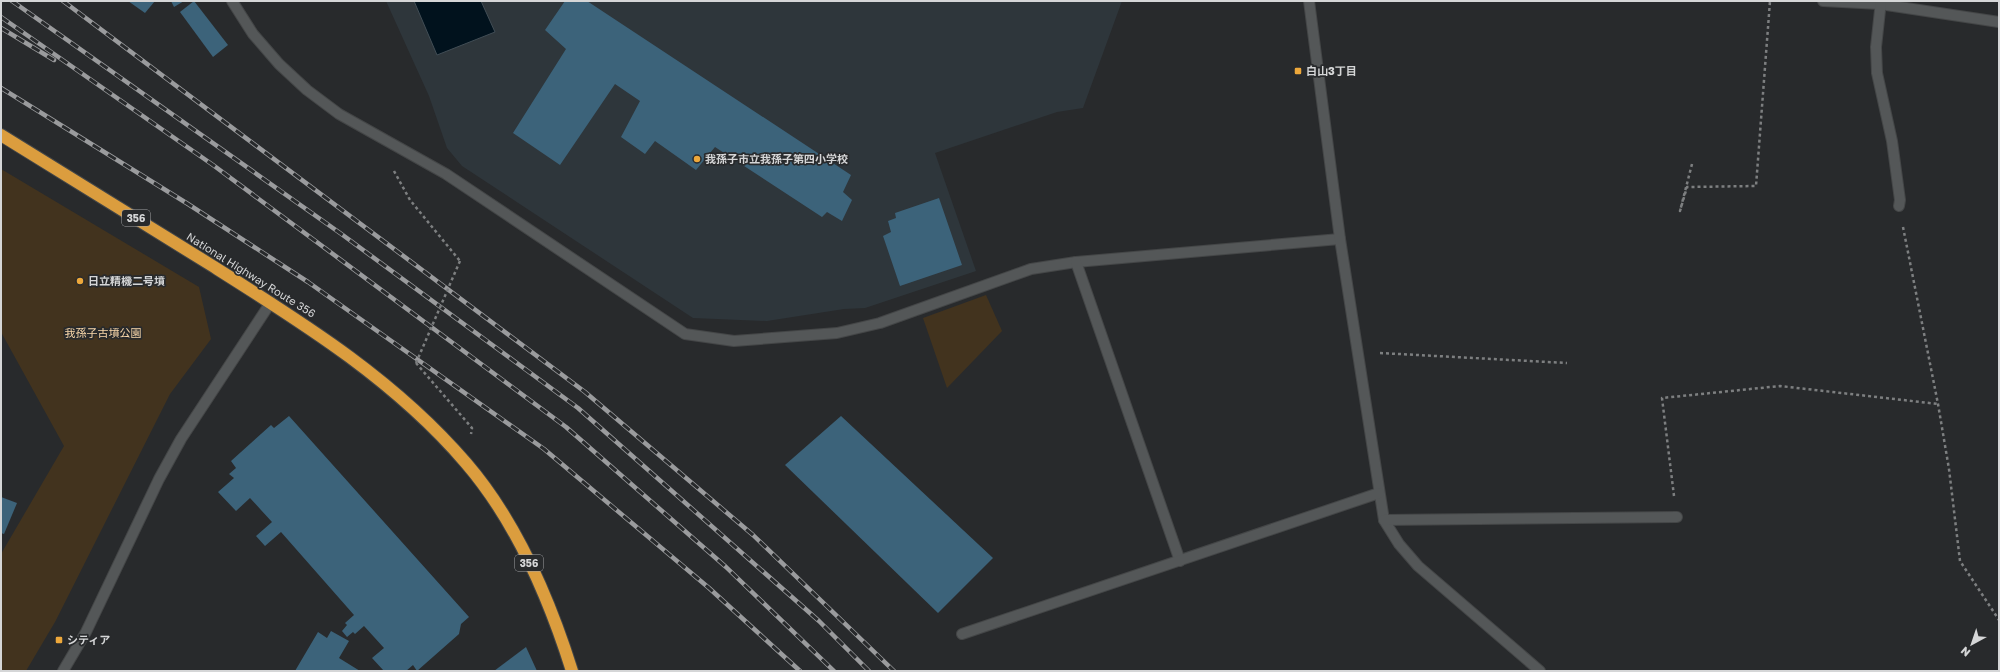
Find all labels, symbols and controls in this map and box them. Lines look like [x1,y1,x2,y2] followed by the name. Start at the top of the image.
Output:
[1306,64,1357,77] place label: 白山3丁目
[1293,66,1303,76] marker: 白山3丁目
[705,152,848,165] place label: 我孫子市立我孫子第四小学校
[692,154,702,164] marker: 我孫子市立我孫子第四小学校
[122,210,150,226] road number: 356
[184,229,318,320] street label: National Highway Route 356
[88,274,165,287] place label: 日立精機二号墳
[75,276,85,286] marker: 日立精機二号墳
[65,326,142,339] park label: 我孫子古墳公園
[515,555,543,571] road number: 356
[1952,624,1992,664] north arrow
[67,633,110,646] place label: シティア
[54,635,64,645] marker: シティア
[1958,644,1973,660] text: N

